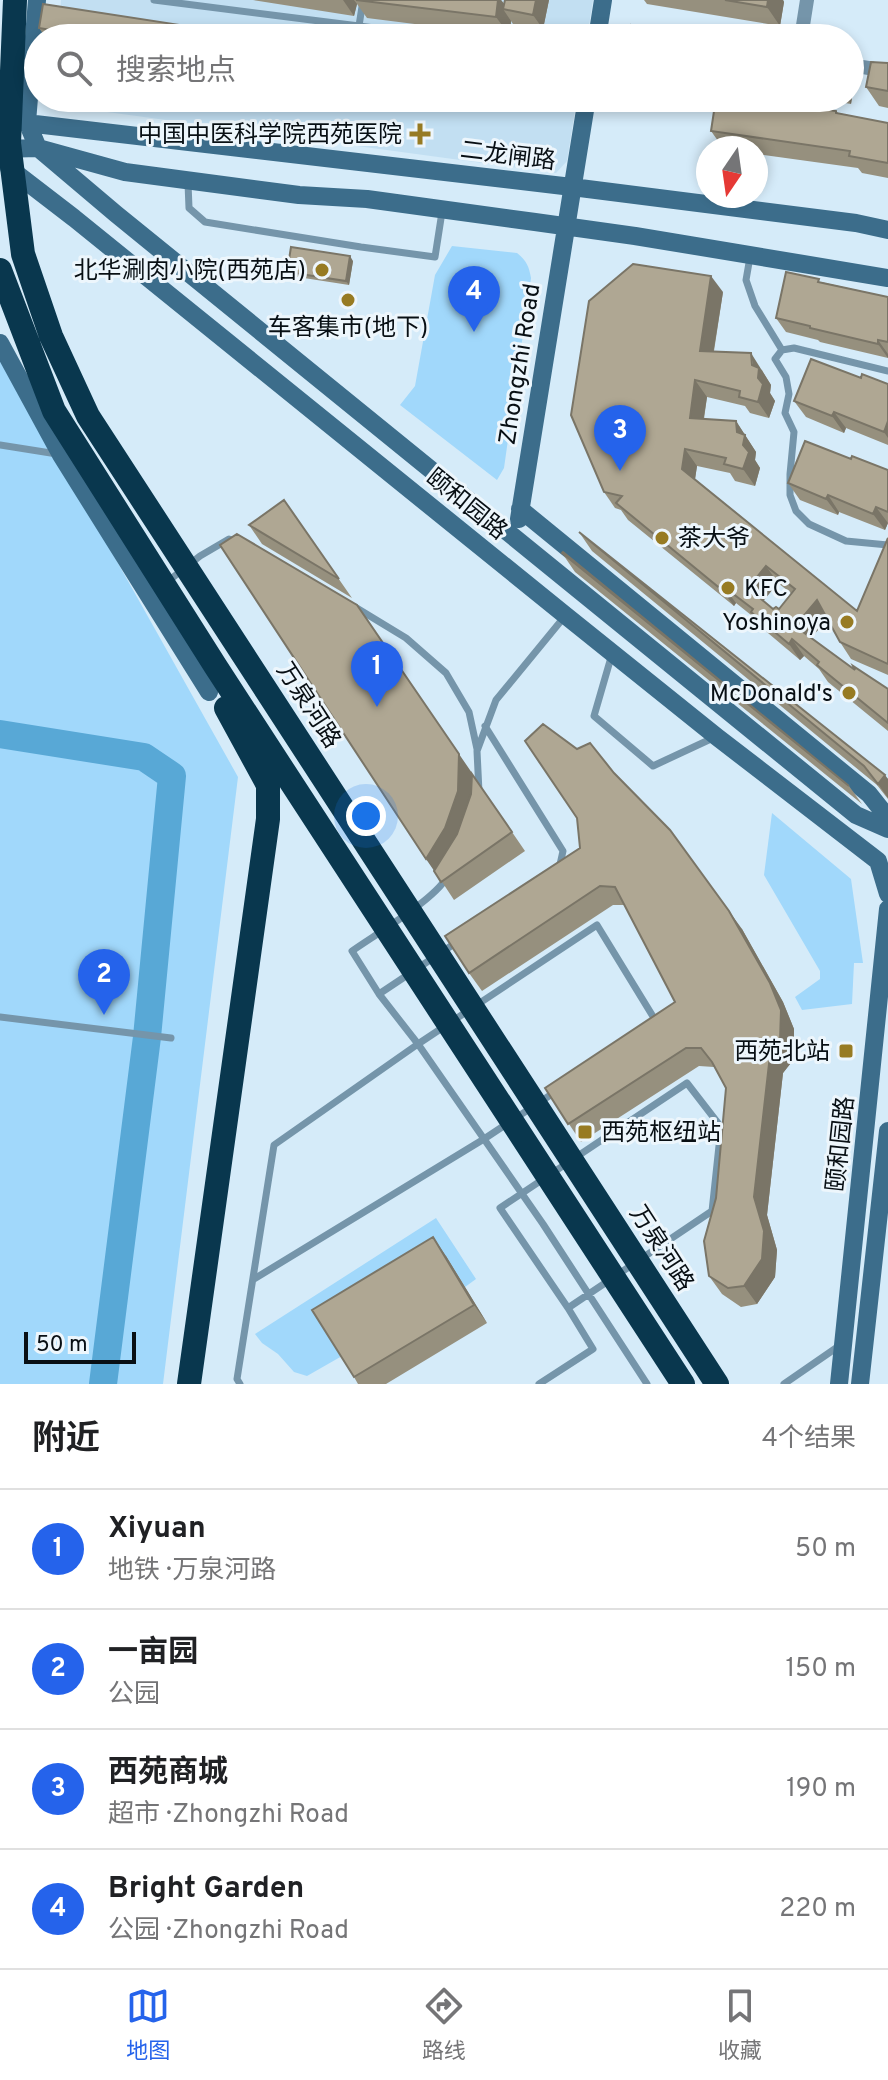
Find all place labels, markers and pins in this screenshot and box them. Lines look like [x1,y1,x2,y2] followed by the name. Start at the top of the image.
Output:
[138,121,402,151] place label: 中国中医科学院西苑医院
[409,123,431,145] marker: 中国中医科学院西苑医院
[74,257,306,287] place label: 北华涮肉小院(西苑店)
[313,261,331,279] marker: 北华涮肉小院(西苑店)
[448,266,500,332] pin: 4
[339,291,357,309] marker: 车客集市(地下)
[268,314,428,344] place label: 车客集市(地下)
[594,405,646,471] pin: 3
[678,525,750,555] place label: 茶大爷
[653,529,671,547] marker: 茶大爷
[744,575,788,605] place label: KFC
[719,579,737,597] marker: KFC
[722,609,831,639] place label: Yoshinoya
[838,613,856,631] marker: Yoshinoya
[351,641,403,707] pin: 1
[710,680,833,710] place label: McDonald's
[840,684,858,702] marker: McDonald's
[78,949,130,1015] pin: 2
[734,1038,830,1068] place label: 西苑北站
[837,1042,855,1060] marker: 西苑北站
[601,1119,721,1149] place label: 西苑枢纽站
[576,1123,594,1141] marker: 西苑枢纽站

